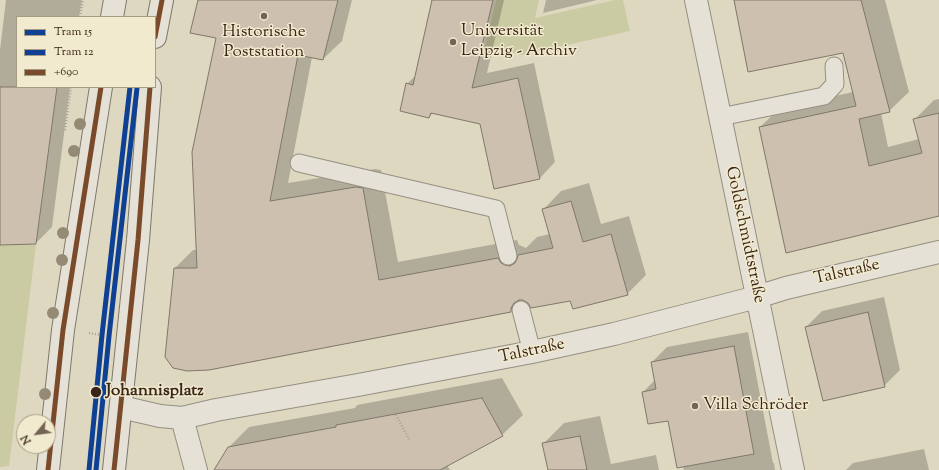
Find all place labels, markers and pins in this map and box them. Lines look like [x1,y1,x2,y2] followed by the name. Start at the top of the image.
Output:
[259,11,269,21] marker: Historische Poststation
[461,22,577,62] place label: Universität Leipzig - Archiv
[222,23,306,63] place label: Historische Poststation
[448,37,458,47] marker: Universität Leipzig - Archiv
[106,382,204,402] place label: Johannisplatz
[89,385,103,399] marker: Johannisplatz
[703,396,808,416] place label: Villa Schröder
[690,401,700,411] marker: Villa Schröder

